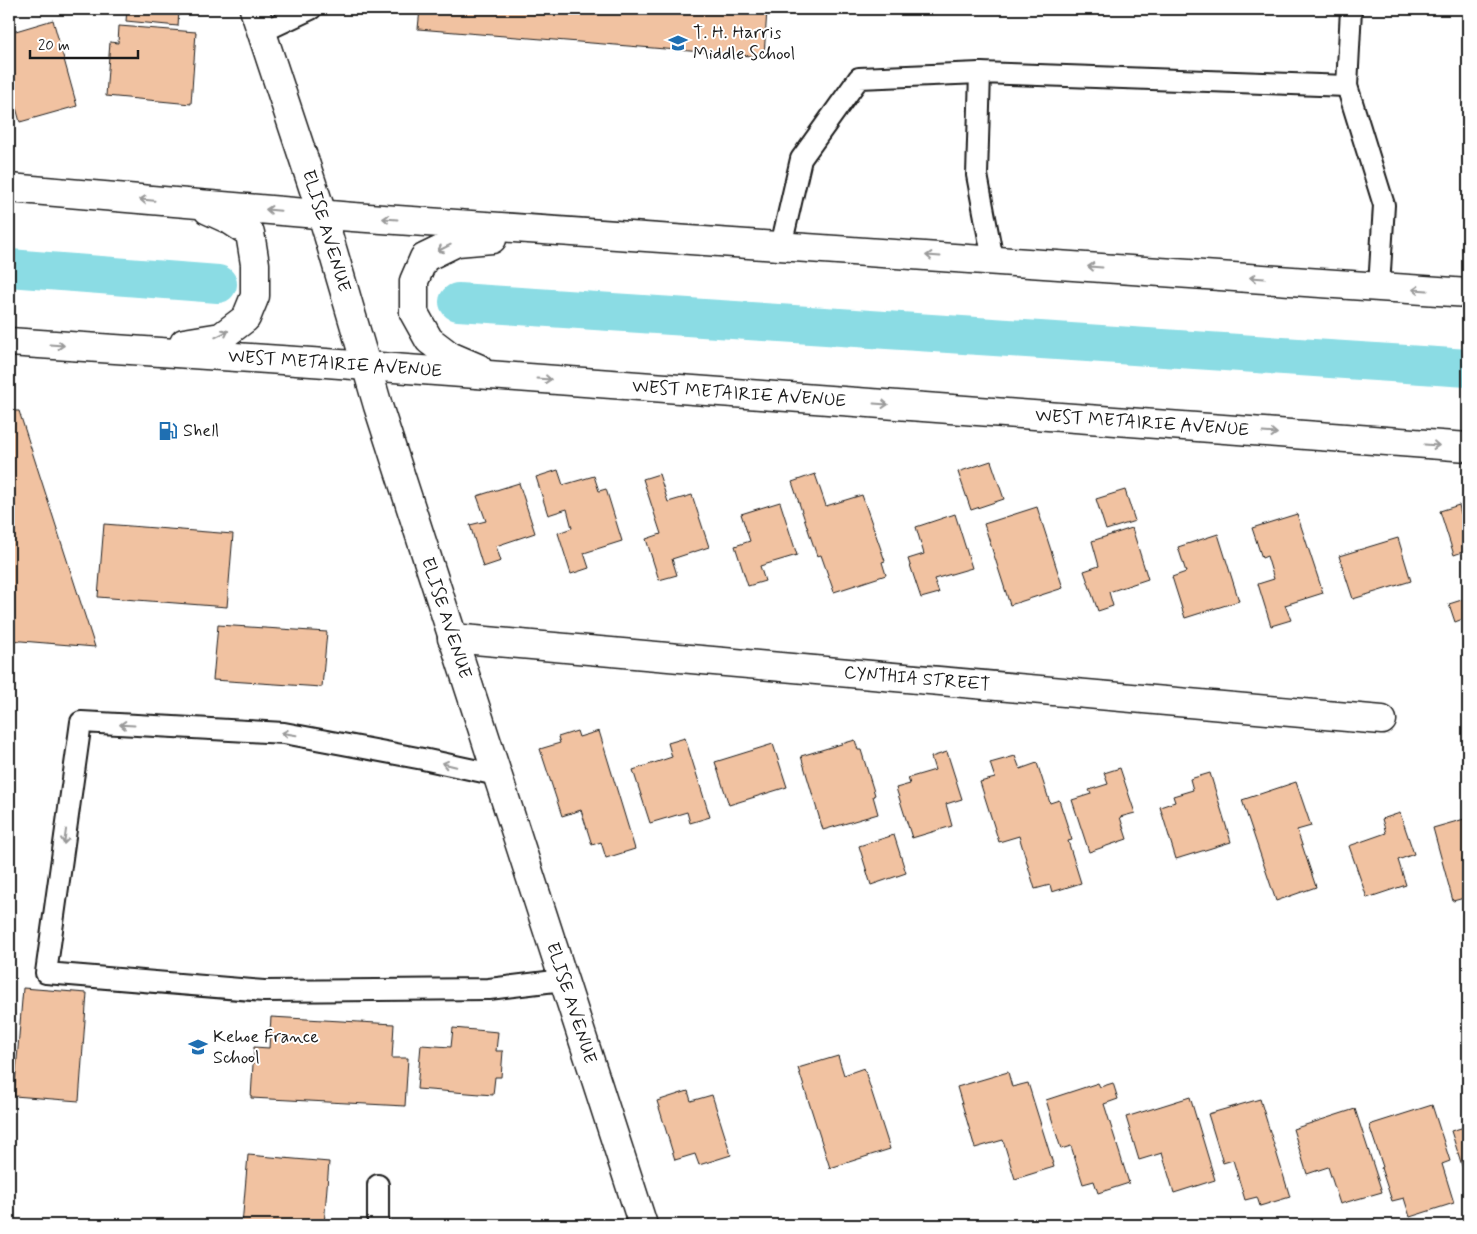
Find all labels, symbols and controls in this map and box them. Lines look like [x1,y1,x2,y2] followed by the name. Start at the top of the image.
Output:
[693,21,795,66] place label: T. H. Harris Middle School
[30,28,138,60] scale bar
[667,32,689,54] school or university icon: T. H. Harris Middle School
[38,36,70,56] text: 20 m
[296,167,356,295] street label: ELISE AVENUE
[139,195,155,204] one-way arrow
[266,206,282,215] one-way arrow
[383,215,399,224] one-way arrow
[437,244,452,254] one-way arrow
[926,252,942,261] one-way arrow
[1088,263,1104,272] one-way arrow
[1250,274,1266,283] one-way arrow
[1412,285,1428,294] one-way arrow
[214,329,229,338] one-way arrow
[49,341,65,350] one-way arrow
[227,345,443,383] street label: WEST METAIRIE AVENUE
[536,375,552,384] one-way arrow
[631,375,847,413] street label: WEST METAIRIE AVENUE
[872,399,888,409] one-way arrow
[1034,404,1250,442] street label: WEST METAIRIE AVENUE
[183,419,219,443] place label: Shell
[157,420,179,442] fuel station icon: Shell
[1261,428,1277,437] one-way arrow
[1423,440,1439,449] one-way arrow
[415,554,477,682] street label: ELISE AVENUE
[843,661,991,697] street label: CYNTHIA STREET
[119,720,135,729] one-way arrow
[282,729,298,739] one-way arrow
[441,760,457,769] one-way arrow
[60,829,70,845] one-way arrow
[540,939,602,1067] street label: ELISE AVENUE
[213,1025,319,1070] place label: Kehoe France School
[187,1036,209,1058] school or university icon: Kehoe France School

